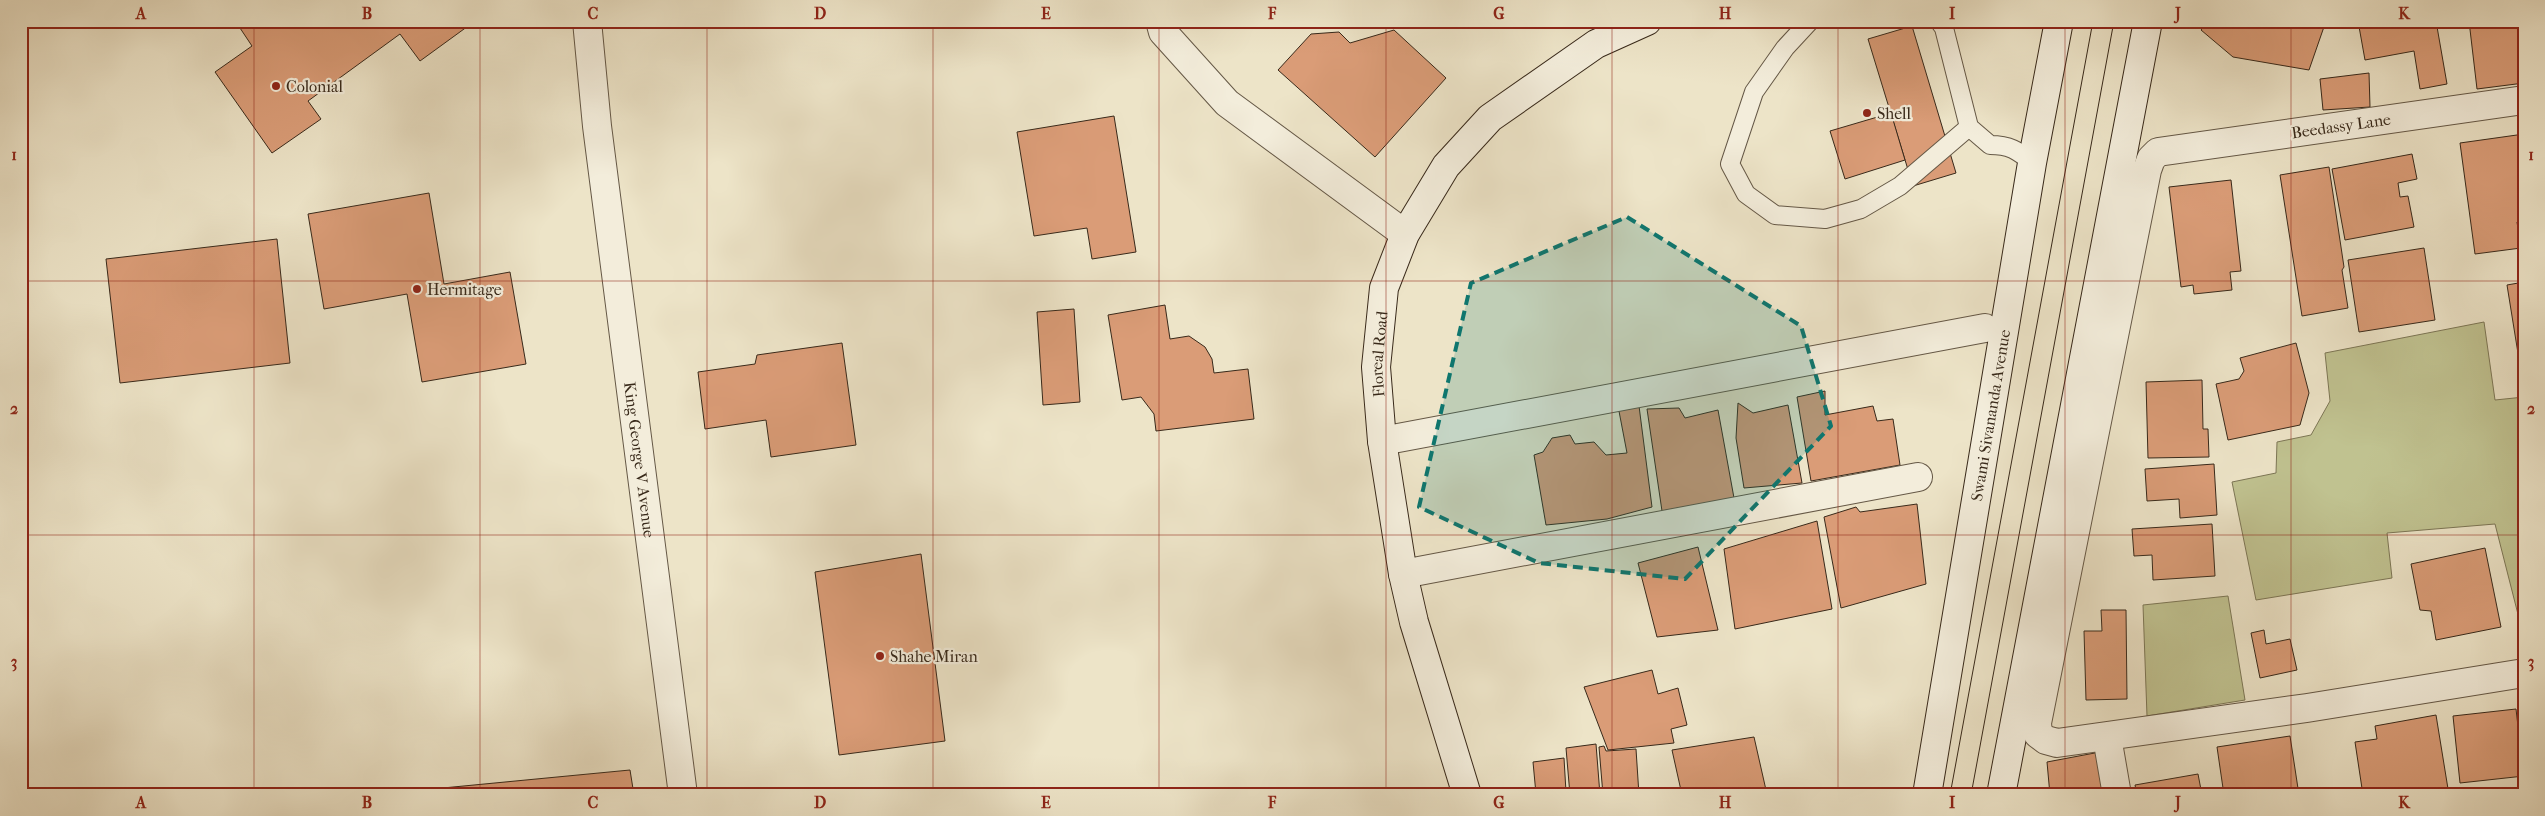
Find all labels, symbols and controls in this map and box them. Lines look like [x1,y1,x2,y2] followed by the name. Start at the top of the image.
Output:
[135,4,147,23] text: A
[362,4,372,23] text: B
[588,4,599,23] text: C
[814,4,826,23] text: D
[1041,4,1051,23] text: E
[1267,4,1277,23] text: F
[1493,4,1505,23] text: G
[1719,4,1732,23] text: H
[1949,4,1956,23] text: I
[2173,4,2181,24] text: J
[2398,4,2411,23] text: K
[286,77,343,96] place label: Colonial
[270,80,282,92] marker: Colonial
[1877,104,1911,123] place label: Shell
[1861,107,1873,119] marker: Shell
[2290,110,2392,142] street label: Beedassy Lane
[11,145,17,164] text: 1
[2528,145,2534,164] text: 1
[427,280,502,299] place label: Hermitage
[411,283,423,295] marker: Hermitage
[1366,310,1391,398] street label: Floreal Road
[1966,328,2014,502] street label: Swami Sivananda Avenue
[620,381,659,539] street label: King George V Avenue
[10,399,18,418] text: 2
[2527,399,2535,418] text: 2
[890,647,978,666] place label: Shahe Miran
[874,650,886,662] marker: Shahe Miran
[11,652,17,672] text: 3
[2528,652,2534,672] text: 3
[135,793,147,812] text: A
[362,793,372,812] text: B
[588,793,599,812] text: C
[814,793,826,812] text: D
[1041,793,1051,812] text: E
[1267,793,1277,812] text: F
[1493,793,1505,812] text: G
[1719,793,1732,812] text: H
[1949,793,1956,812] text: I
[2173,793,2181,813] text: J
[2398,793,2411,812] text: K

